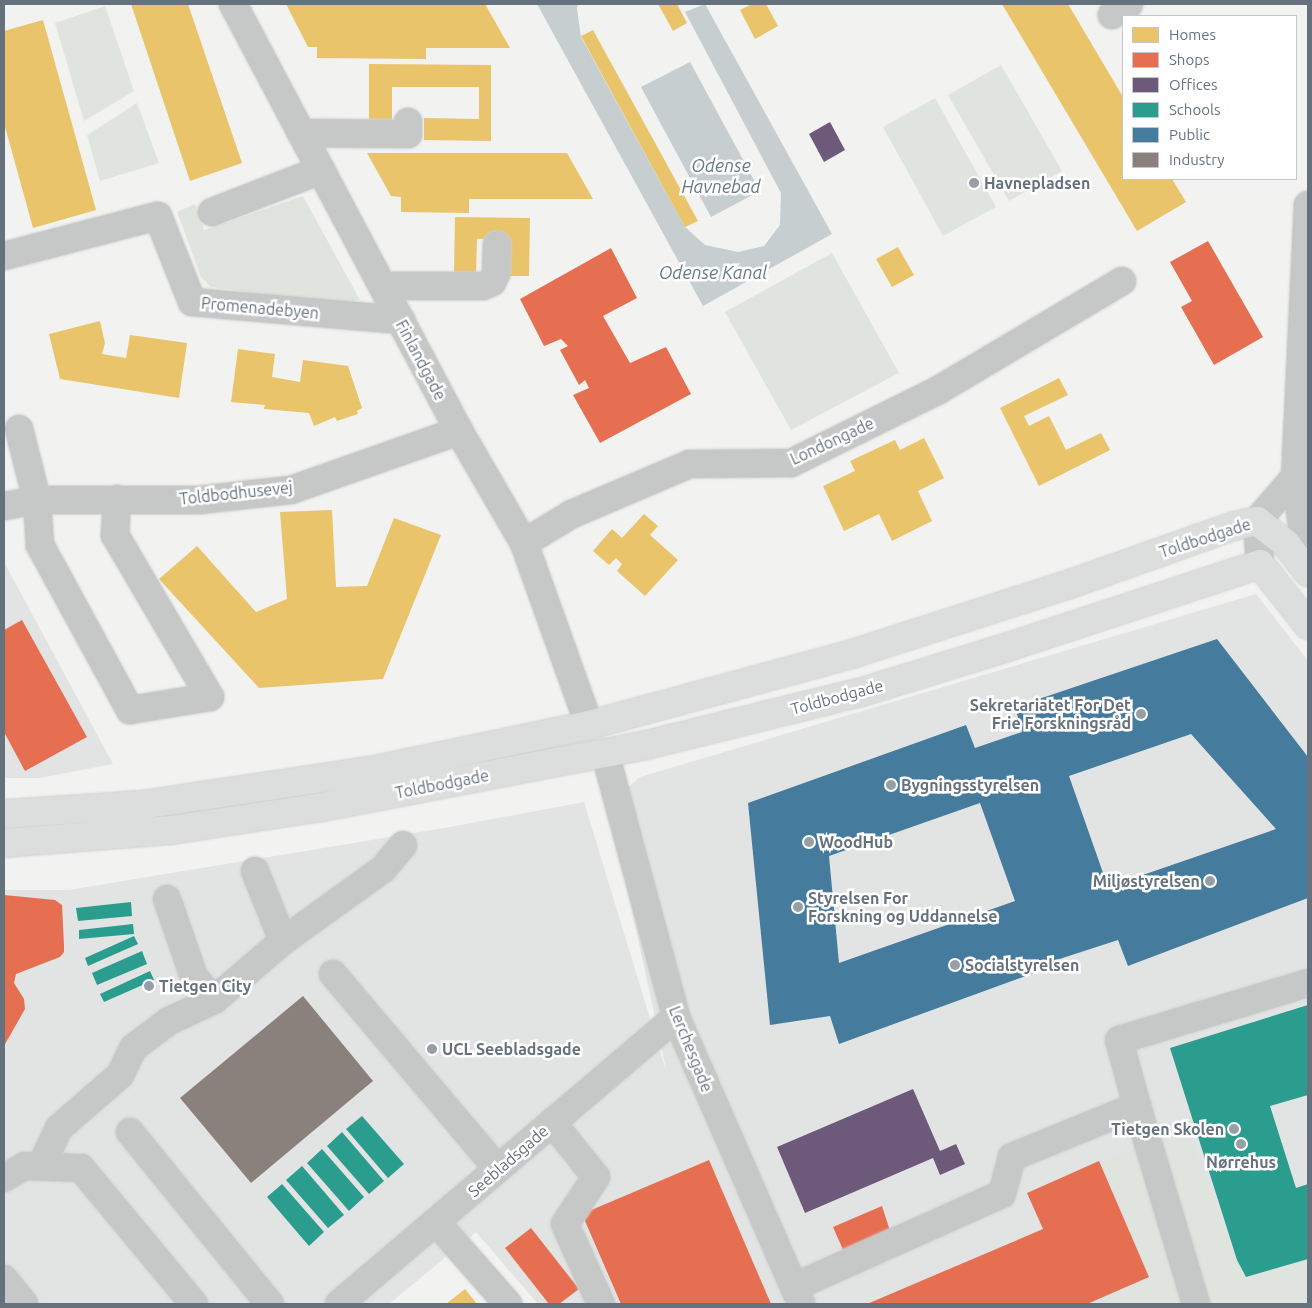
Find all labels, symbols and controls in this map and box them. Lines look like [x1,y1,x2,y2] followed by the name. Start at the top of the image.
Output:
[1122,15,1297,180] legend
[1169,26,1216,43] text: Homes
[1169,51,1210,68] text: Shops
[1169,76,1217,93] text: Offices
[1169,101,1220,118] text: Schools
[1169,126,1210,143] text: Public
[1169,151,1224,168] text: Industry
[681,155,761,198] water label: Odense Havnebad
[984,173,1090,193] place label: Havnepladsen
[968,177,980,189] marker: Havnepladsen
[659,261,767,283] water label: Odense Kanal
[200,293,320,323] street label: Promenadebyen
[392,317,450,403] street label: Finlandgade
[787,413,877,469] street label: Londongade
[178,478,294,508] street label: Toldbodhusevej
[1157,514,1253,562] street label: Toldbodgade
[789,675,885,719] street label: Toldbodgade
[970,695,1131,733] place label: Sekretariatet For Det Frie Forskningsråd
[1135,708,1147,720] marker: Sekretariatet For Det Frie Forskningsråd
[394,766,490,802] street label: Toldbodgade
[901,775,1039,795] place label: Bygningsstyrelsen
[885,779,897,791] marker: Bygningsstyrelsen
[819,832,893,852] place label: WoodHub
[803,836,815,848] marker: WoodHub
[1093,871,1200,891] place label: Miljøstyrelsen
[1204,875,1216,887] marker: Miljøstyrelsen
[808,888,997,926] place label: Styrelsen For Forskning og Uddannelse
[792,901,804,913] marker: Styrelsen For Forskning og Uddannelse
[965,955,1079,975] place label: Socialstyrelsen
[949,959,961,971] marker: Socialstyrelsen
[159,976,251,996] place label: Tietgen City
[143,980,155,992] marker: Tietgen City
[665,1003,717,1095] street label: Lerchesgade
[442,1039,581,1059] place label: UCL Seebladsgade
[426,1043,438,1055] marker: UCL Seebladsgade
[1111,1119,1224,1139] place label: Tietgen Skolen
[464,1121,552,1201] street label: Seebladsgade
[1228,1123,1240,1135] marker: Tietgen Skolen
[1235,1138,1247,1150] marker: Nørrehus
[1206,1152,1276,1172] place label: Nørrehus

